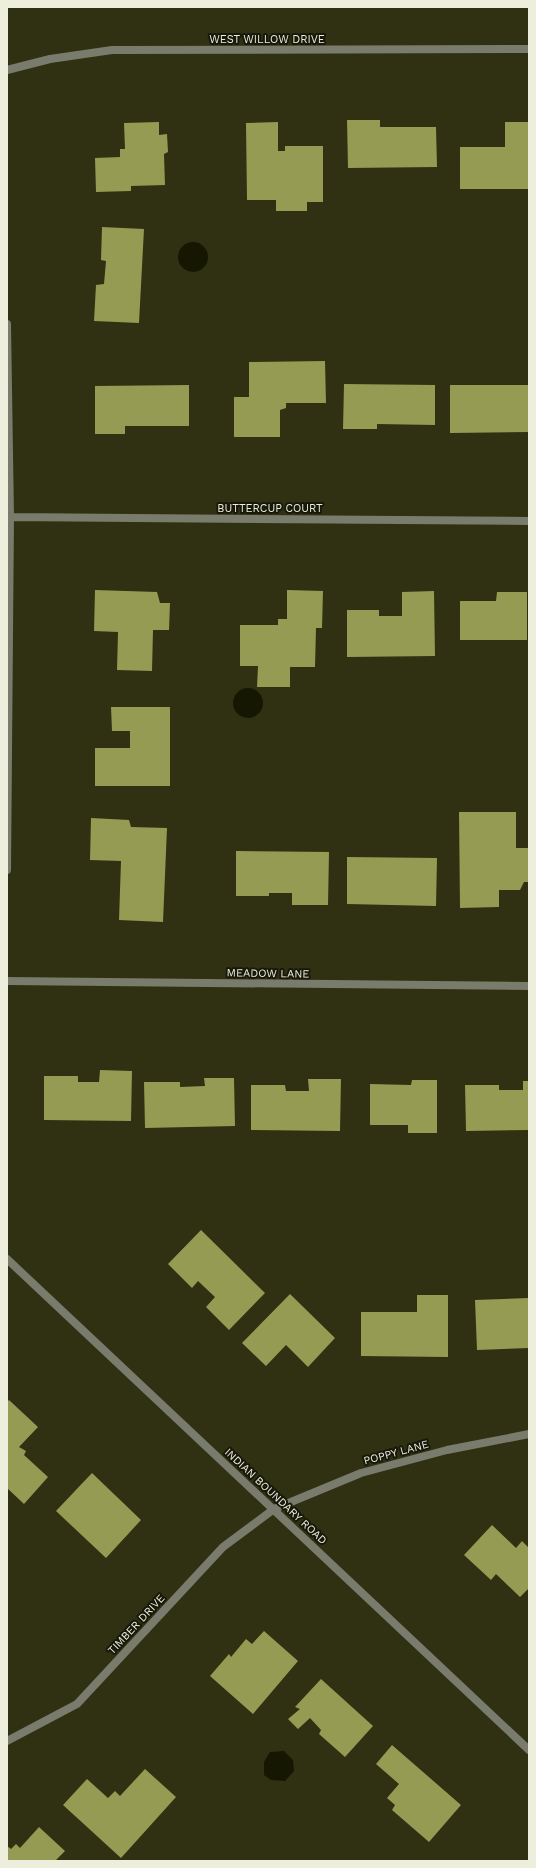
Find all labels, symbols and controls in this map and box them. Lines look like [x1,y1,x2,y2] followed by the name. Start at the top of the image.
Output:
[209,33,325,46] street label: WEST WILLOW DRIVE
[217,502,323,515] street label: BUTTERCUP COURT
[227,966,309,981] street label: MEADOW LANE
[362,1438,430,1467] street label: POPPY LANE
[222,1446,329,1547] street label: INDIAN BOUNDARY ROAD
[105,1592,167,1657] street label: TIMBER DRIVE

